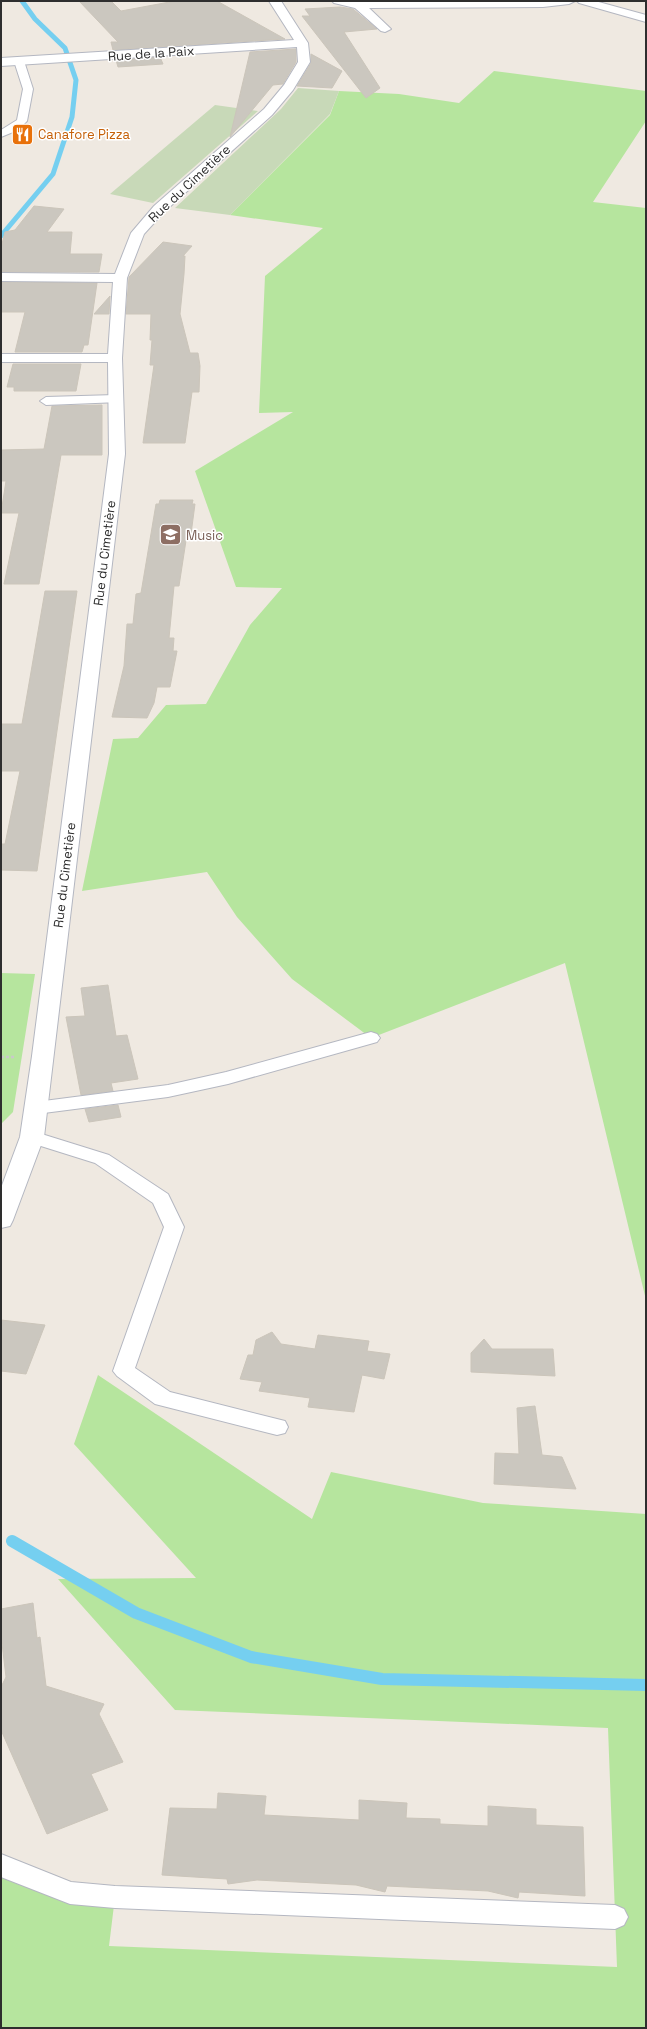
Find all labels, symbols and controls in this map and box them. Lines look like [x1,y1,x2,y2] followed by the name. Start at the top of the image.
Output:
[107,42,195,65] street label: Rue de la Paix
[9,121,35,147] restaurant icon: Canafore Pizza
[38,126,131,143] place label: Canafore Pizza
[145,141,234,226] street label: Rue du Cimetière
[90,499,119,607] street label: Rue du Cimetière
[158,522,184,548] school or university icon: Music
[186,527,223,544] place label: Music
[50,821,79,929] street label: Rue du Cimetière

